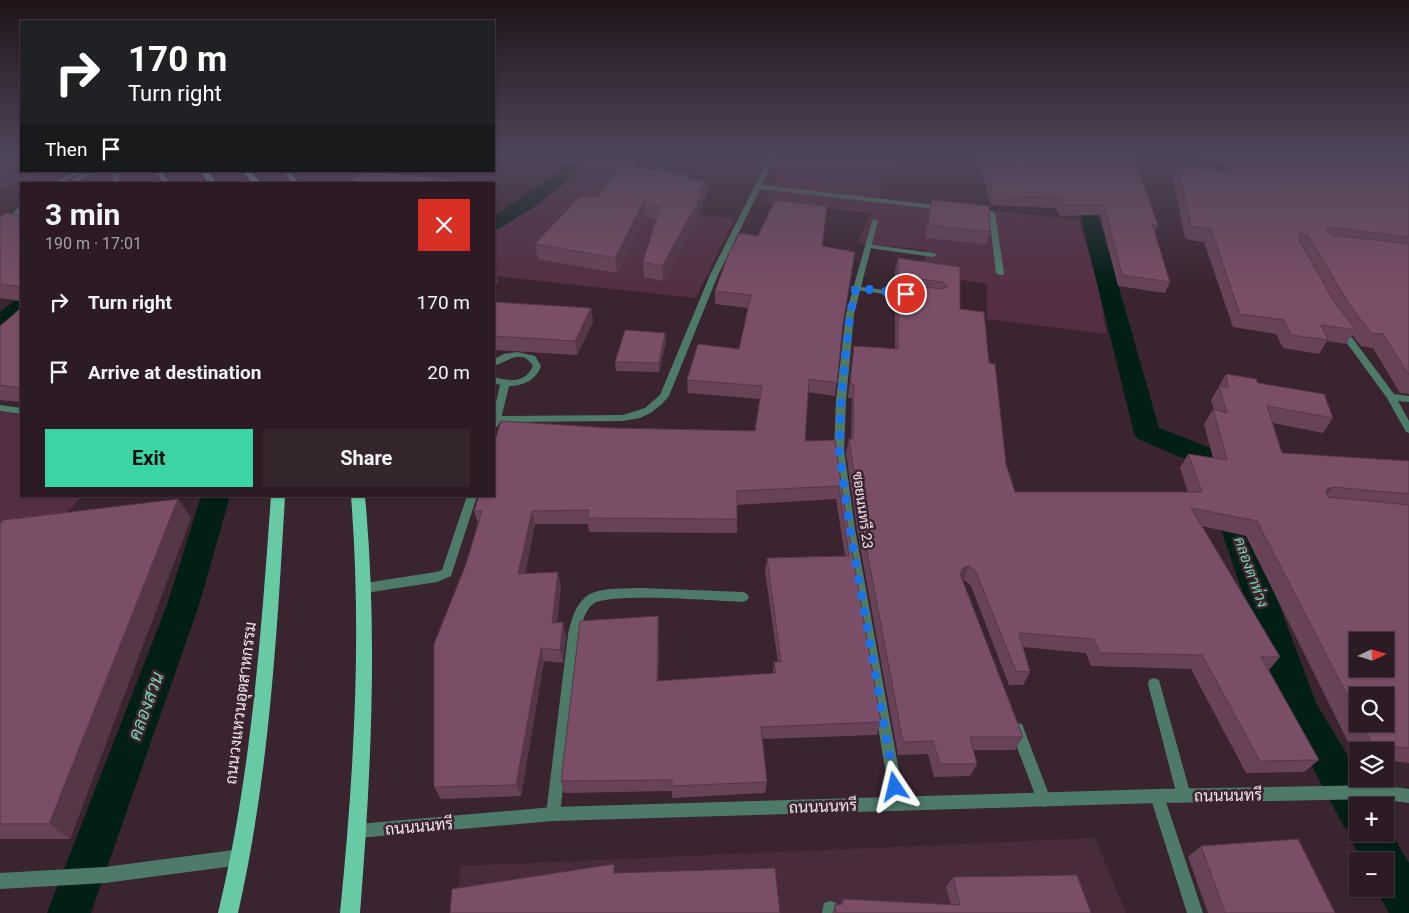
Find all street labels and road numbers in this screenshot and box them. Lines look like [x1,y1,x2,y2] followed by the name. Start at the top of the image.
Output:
[850,470,877,550] street label: ซอยนนทรี 23
[221,621,262,786] street label: ถนนวงแหวนอุตสาหกรรม
[1194,783,1263,806] street label: ถนนนนทรี
[788,794,858,817] street label: ถนนนนทรี
[384,812,454,839] street label: ถนนนนทรี

